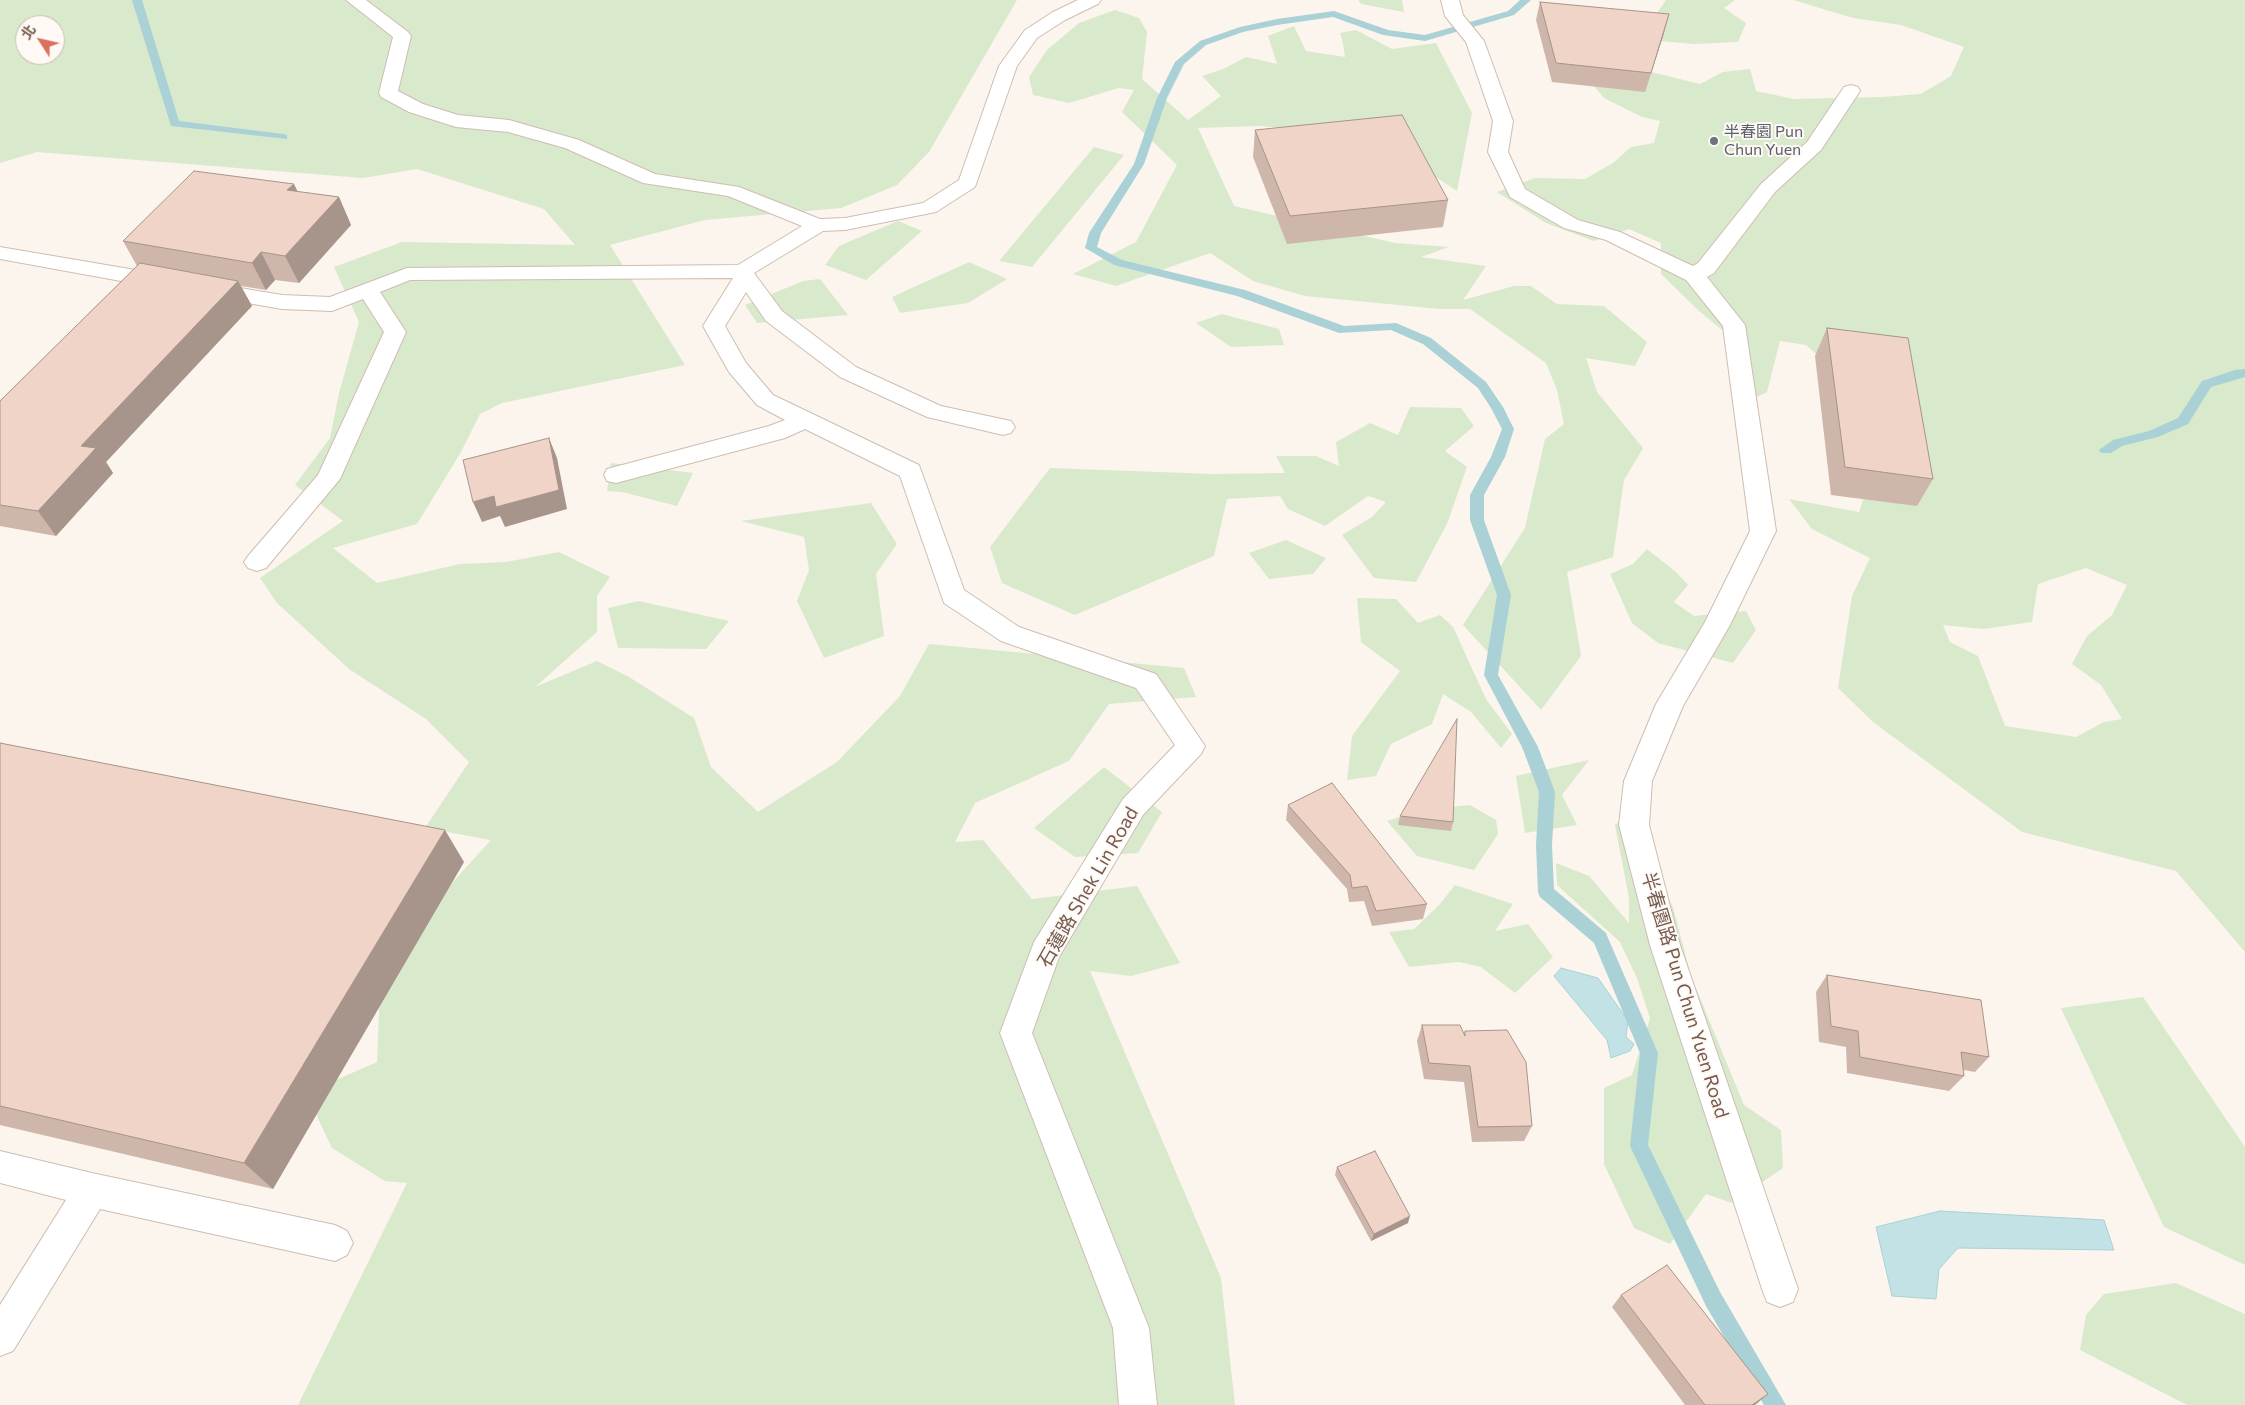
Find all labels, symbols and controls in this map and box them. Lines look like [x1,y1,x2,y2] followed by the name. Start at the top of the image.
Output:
[15,15,65,65] north arrow
[17,21,39,42] text: 北
[1724,122,1803,160] place label: 半春園 Pun Chun Yuen
[1708,135,1720,147] marker: 半春園 Pun Chun Yuen
[1033,803,1143,971] street label: 石蓮路 Shek Lin Road
[1637,869,1733,1121] street label: 半春園路 Pun Chun Yuen Road

